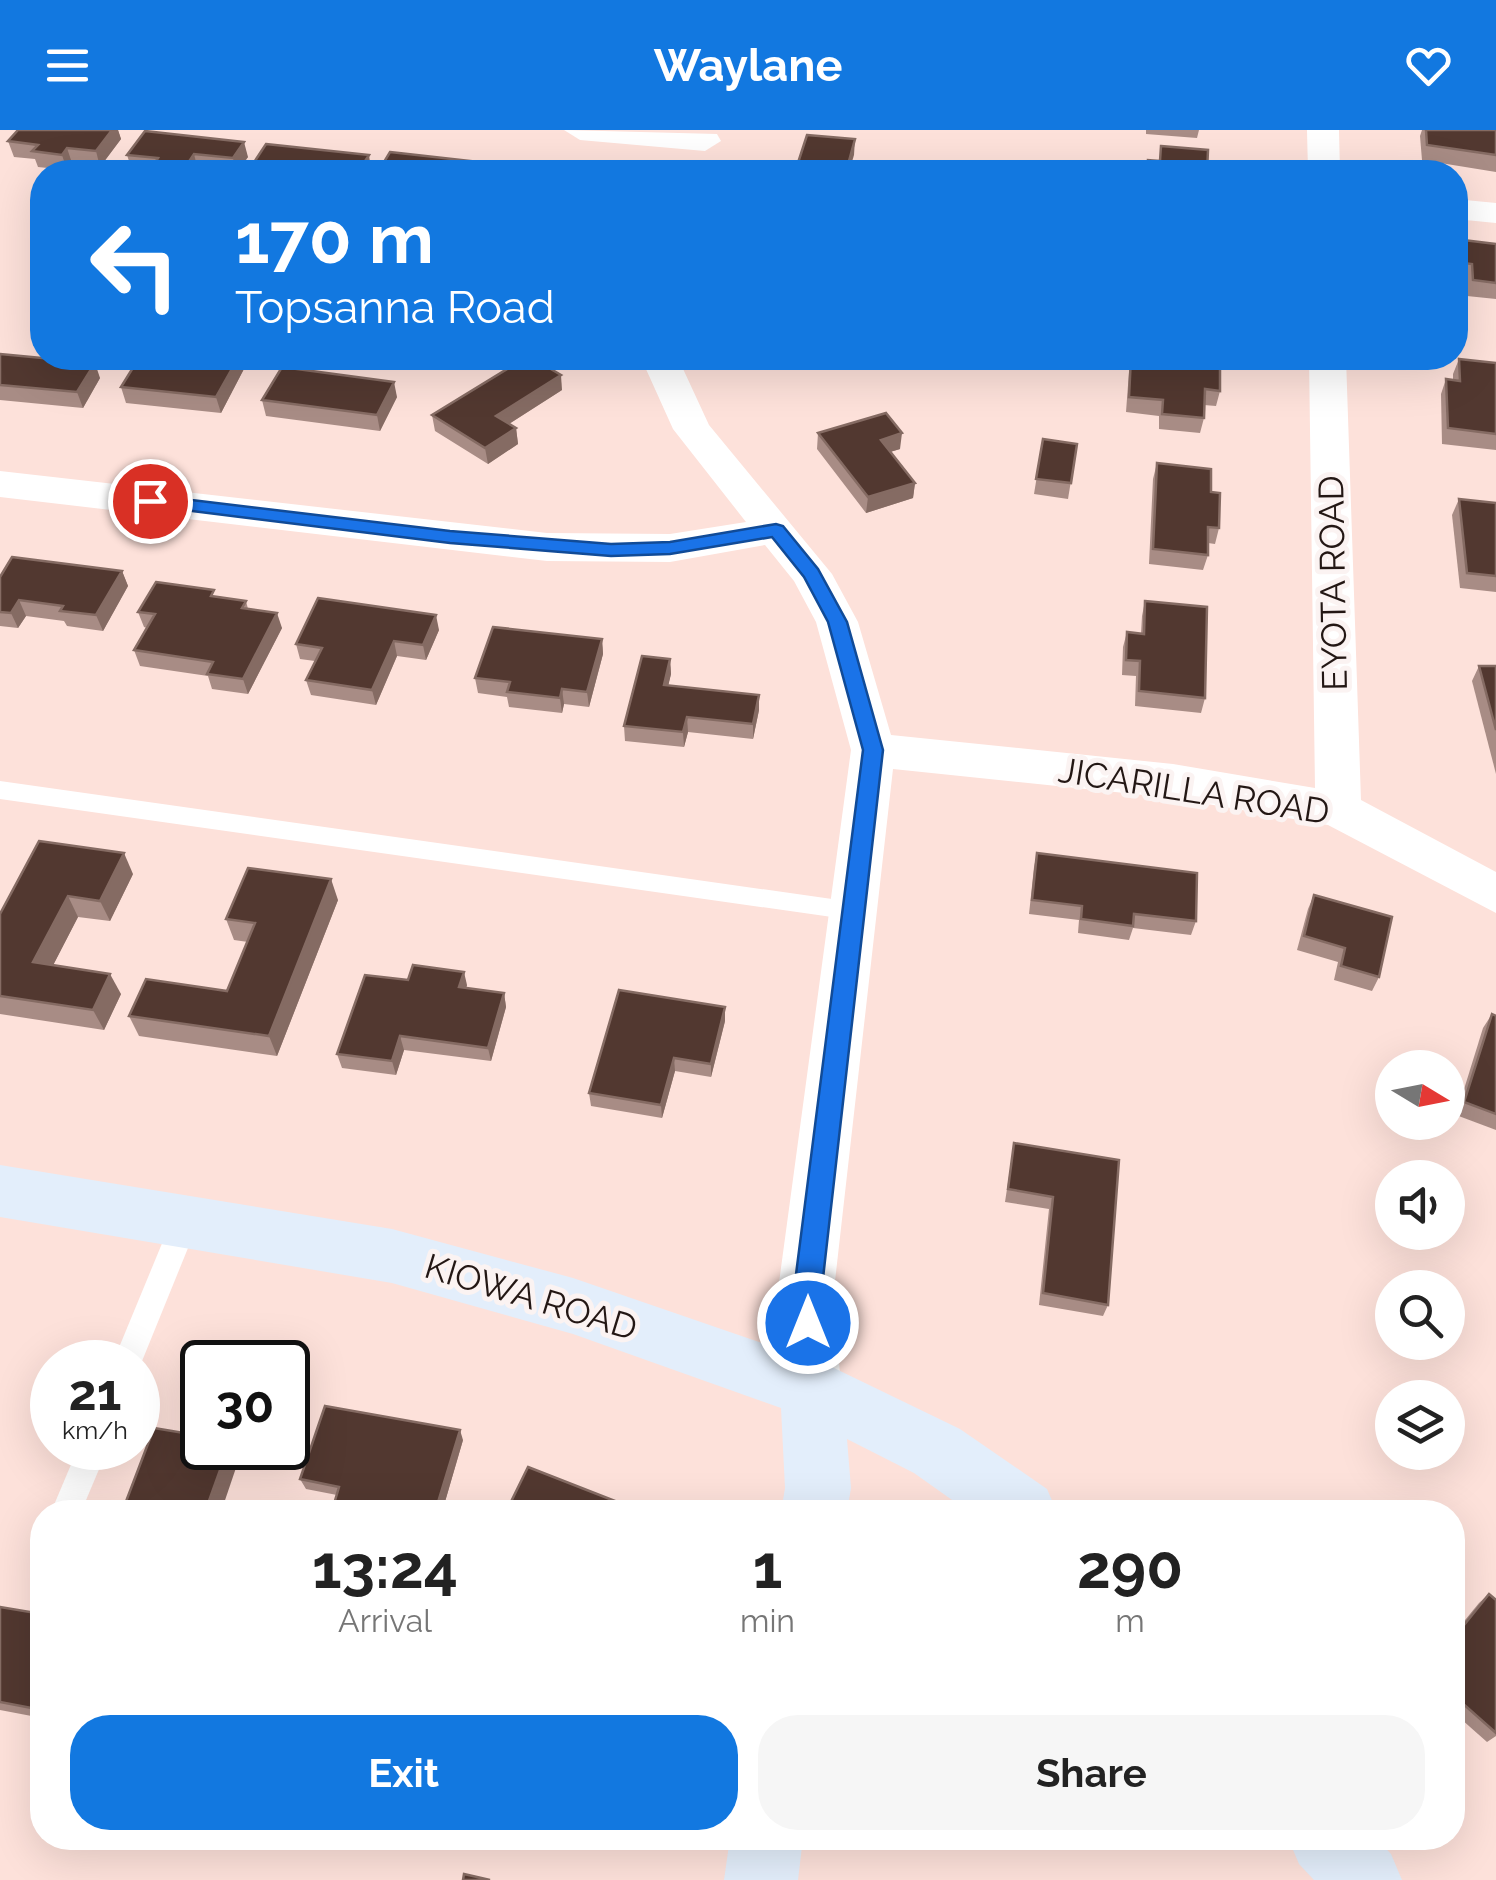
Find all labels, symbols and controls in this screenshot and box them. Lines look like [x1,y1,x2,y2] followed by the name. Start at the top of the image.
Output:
[40,38,95,93] icon: menu
[1401,38,1456,93] icon: heart
[654,39,842,92] text: Waylane
[235,197,434,279] text: 170 m
[70,200,200,330] icon: left
[235,281,555,334] text: Topsanna Road
[108,459,193,544] pin
[123,474,178,529] icon: arrive
[1310,475,1355,691] street label: EYOTA ROAD
[1056,749,1332,832] street label: JICARILLA ROAD
[1375,1050,1465,1140] north arrow
[1375,1050,1465,1470] map controls
[1375,1160,1465,1250] button: sound
[420,1245,642,1348] street label: KIOWA ROAD
[1375,1270,1465,1360] button: search
[756,1271,860,1375] position arrow
[180,1340,310,1470] speed limit sign: 30
[69,1363,121,1422] text: 21
[1375,1380,1465,1470] button: layers
[62,1415,128,1445] text: km/h
[312,1532,458,1602] text: 13:24
[753,1532,782,1602] text: 1
[1077,1532,1183,1602] text: 290
[338,1602,432,1639] text: Arrival
[740,1602,795,1639] text: min
[1115,1602,1145,1639] text: m
[70,1715,738,1830] button: Exit
[758,1715,1425,1830] button: Share

